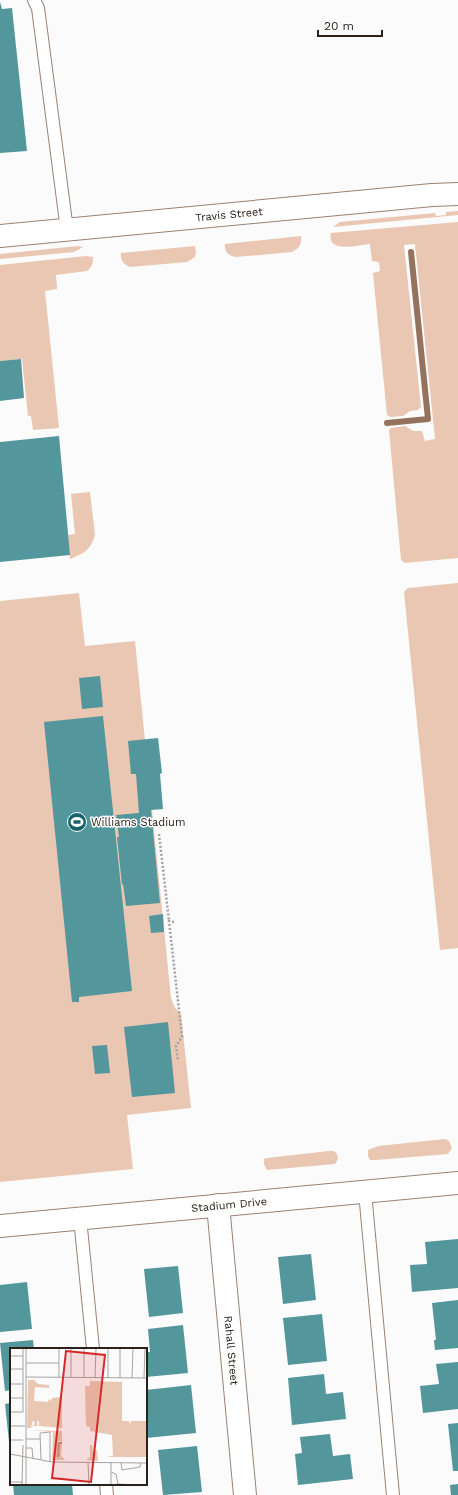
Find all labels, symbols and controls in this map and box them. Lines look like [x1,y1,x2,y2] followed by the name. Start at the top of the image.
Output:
[318,12,382,38] scale bar
[324,19,354,33] text: 20 m
[195,205,264,224] street label: Travis Street
[66,811,88,833] sports icon: Williams Stadium
[91,816,185,829] place label: Williams Stadium
[190,1194,268,1215] street label: Stadium Drive
[222,1315,241,1386] street label: Rahall Street
[10,1348,147,1485] inset map

